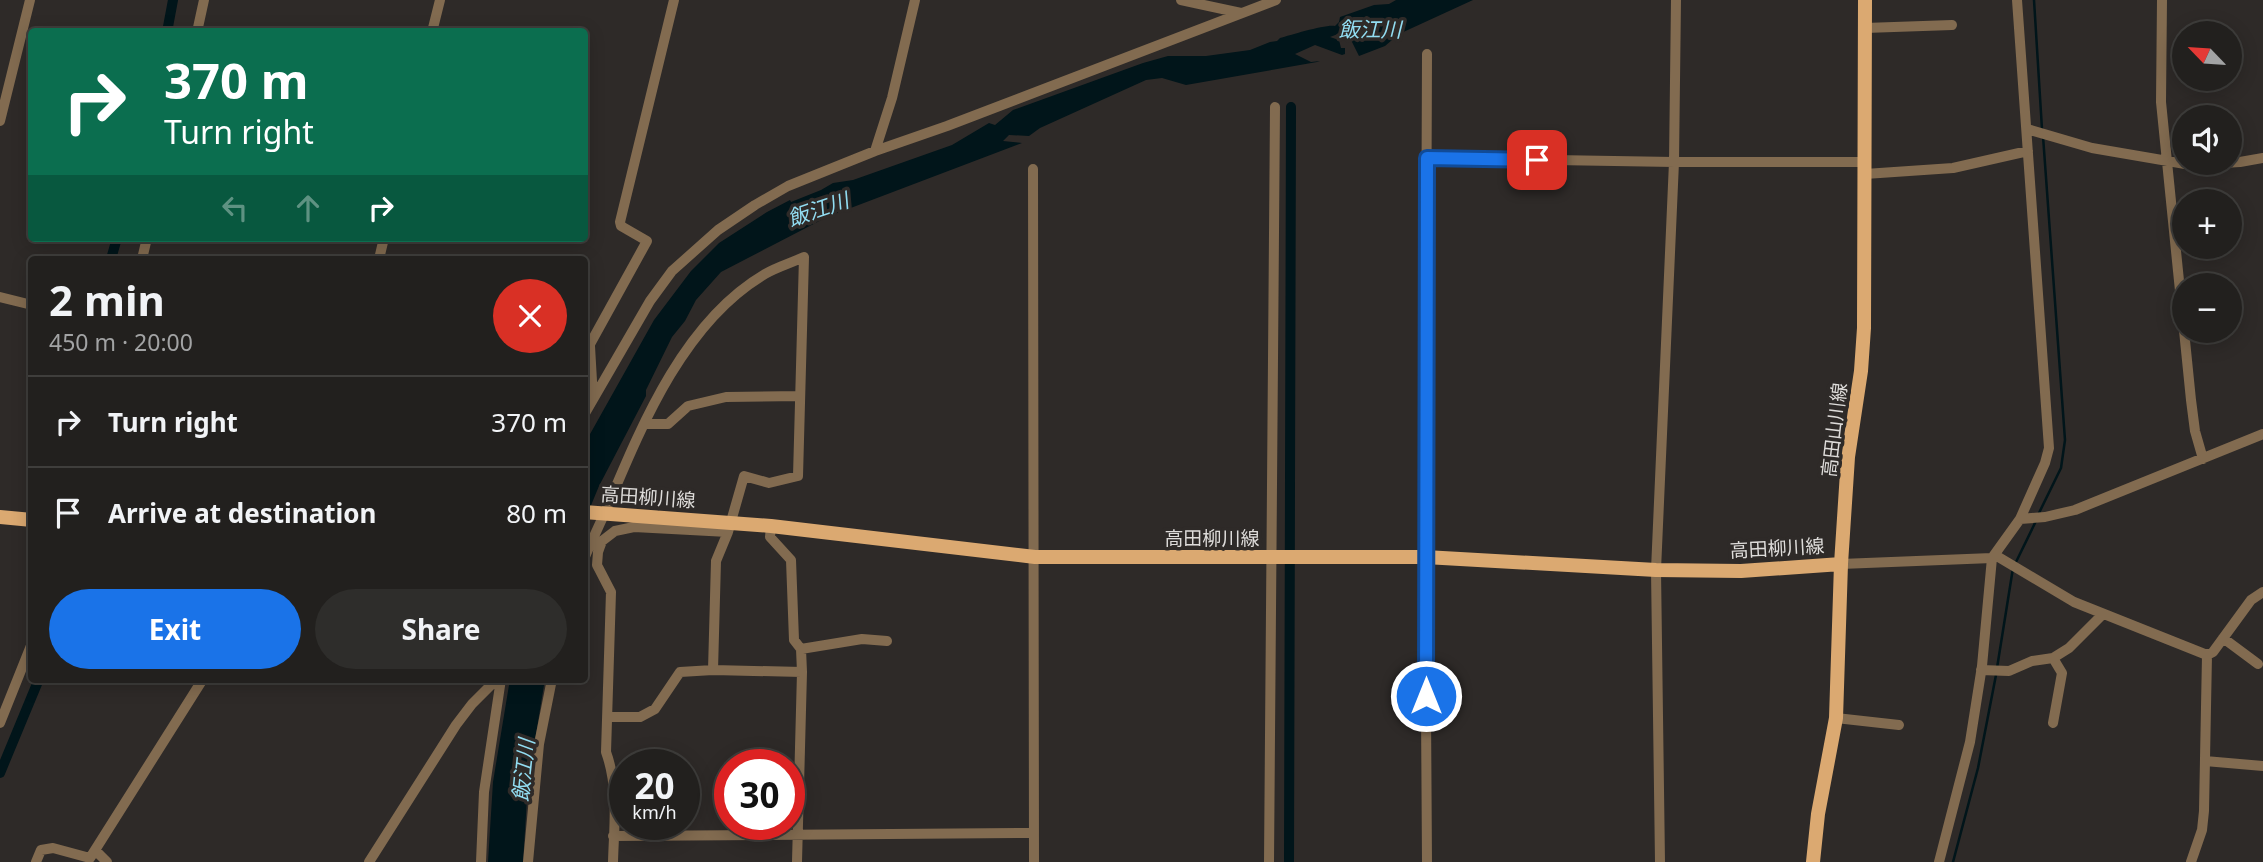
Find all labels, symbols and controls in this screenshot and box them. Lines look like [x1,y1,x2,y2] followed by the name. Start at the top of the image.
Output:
[1339,15,1403,43] water label: 飯江川
[2172,21,2242,91] north arrow
[2172,21,2242,343] map controls
[164,47,309,113] text: 370 m
[49,56,140,147] icon: right
[2172,105,2242,175] button: sound
[164,110,314,153] text: Turn right
[1507,130,1567,190] pin
[1518,141,1556,179] icon: arrive
[784,185,854,232] water label: 飯江川
[216,189,254,227] icon: left
[289,189,327,227] icon: ahead
[362,189,400,227] icon: right
[2172,189,2242,259] button: +
[49,271,165,328] text: 2 min
[2172,273,2242,343] button: −
[493,279,567,353] button: close
[49,326,193,358] text: 450 m · 20:00
[1815,381,1853,479] street label: 高田山川線
[49,403,87,441] icon: right
[108,404,238,440] text: Turn right
[491,404,567,440] text: 370 m
[600,481,696,513] street label: 高田柳川線
[49,494,87,532] icon: arrive
[108,495,377,531] text: Arrive at destination
[506,495,567,531] text: 80 m
[1164,525,1260,551] street label: 高田柳川線
[1729,533,1825,563] street label: 高田柳川線
[49,589,301,669] button: Exit
[315,589,567,669] button: Share
[1389,659,1463,733] position arrow
[506,735,540,803] water label: 飯江川
[714,749,805,840] speed limit sign: 30
[634,762,675,809] text: 20
[632,800,677,824] text: km/h

